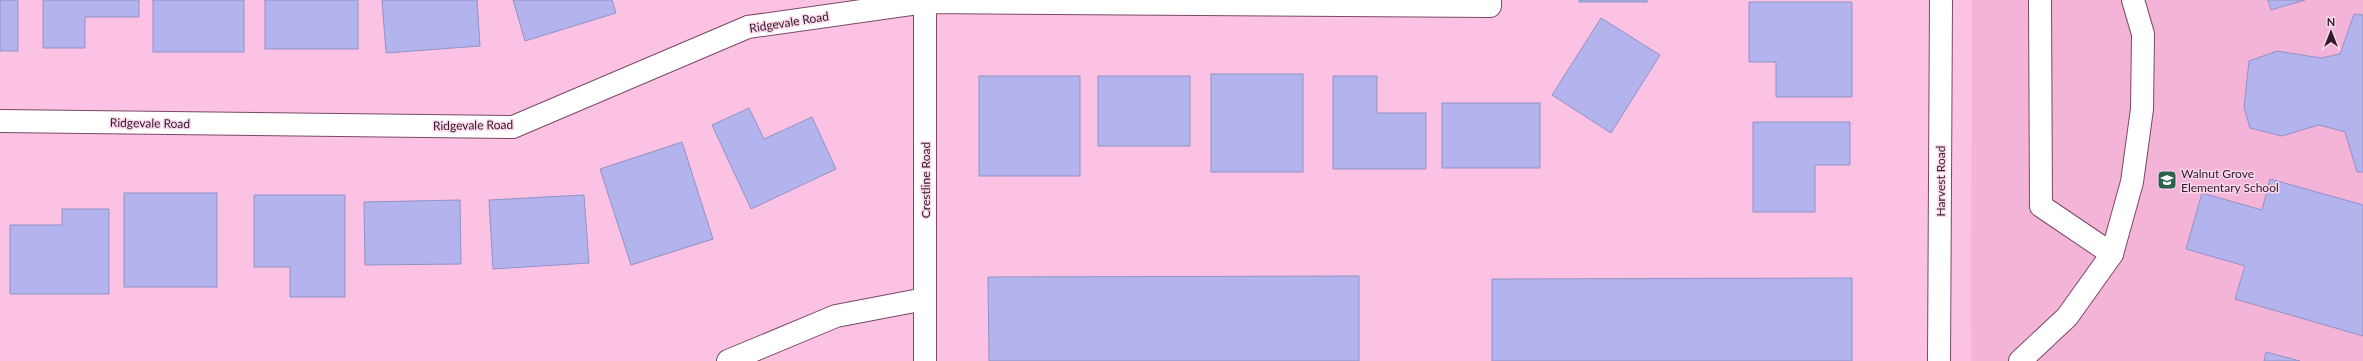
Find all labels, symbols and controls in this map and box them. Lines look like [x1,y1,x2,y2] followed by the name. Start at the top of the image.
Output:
[748,8,830,36] street label: Ridgevale Road
[2311,12,2351,52] north arrow
[2327,15,2335,28] text: N
[110,115,190,131] street label: Ridgevale Road
[433,117,513,133] street label: Ridgevale Road
[918,142,933,218] street label: Crestline Road
[1933,146,1948,216] street label: Harvest Road
[2181,166,2279,195] place label: Walnut Grove Elementary School
[2156,169,2178,191] school or university icon: Walnut Grove Elementary School

